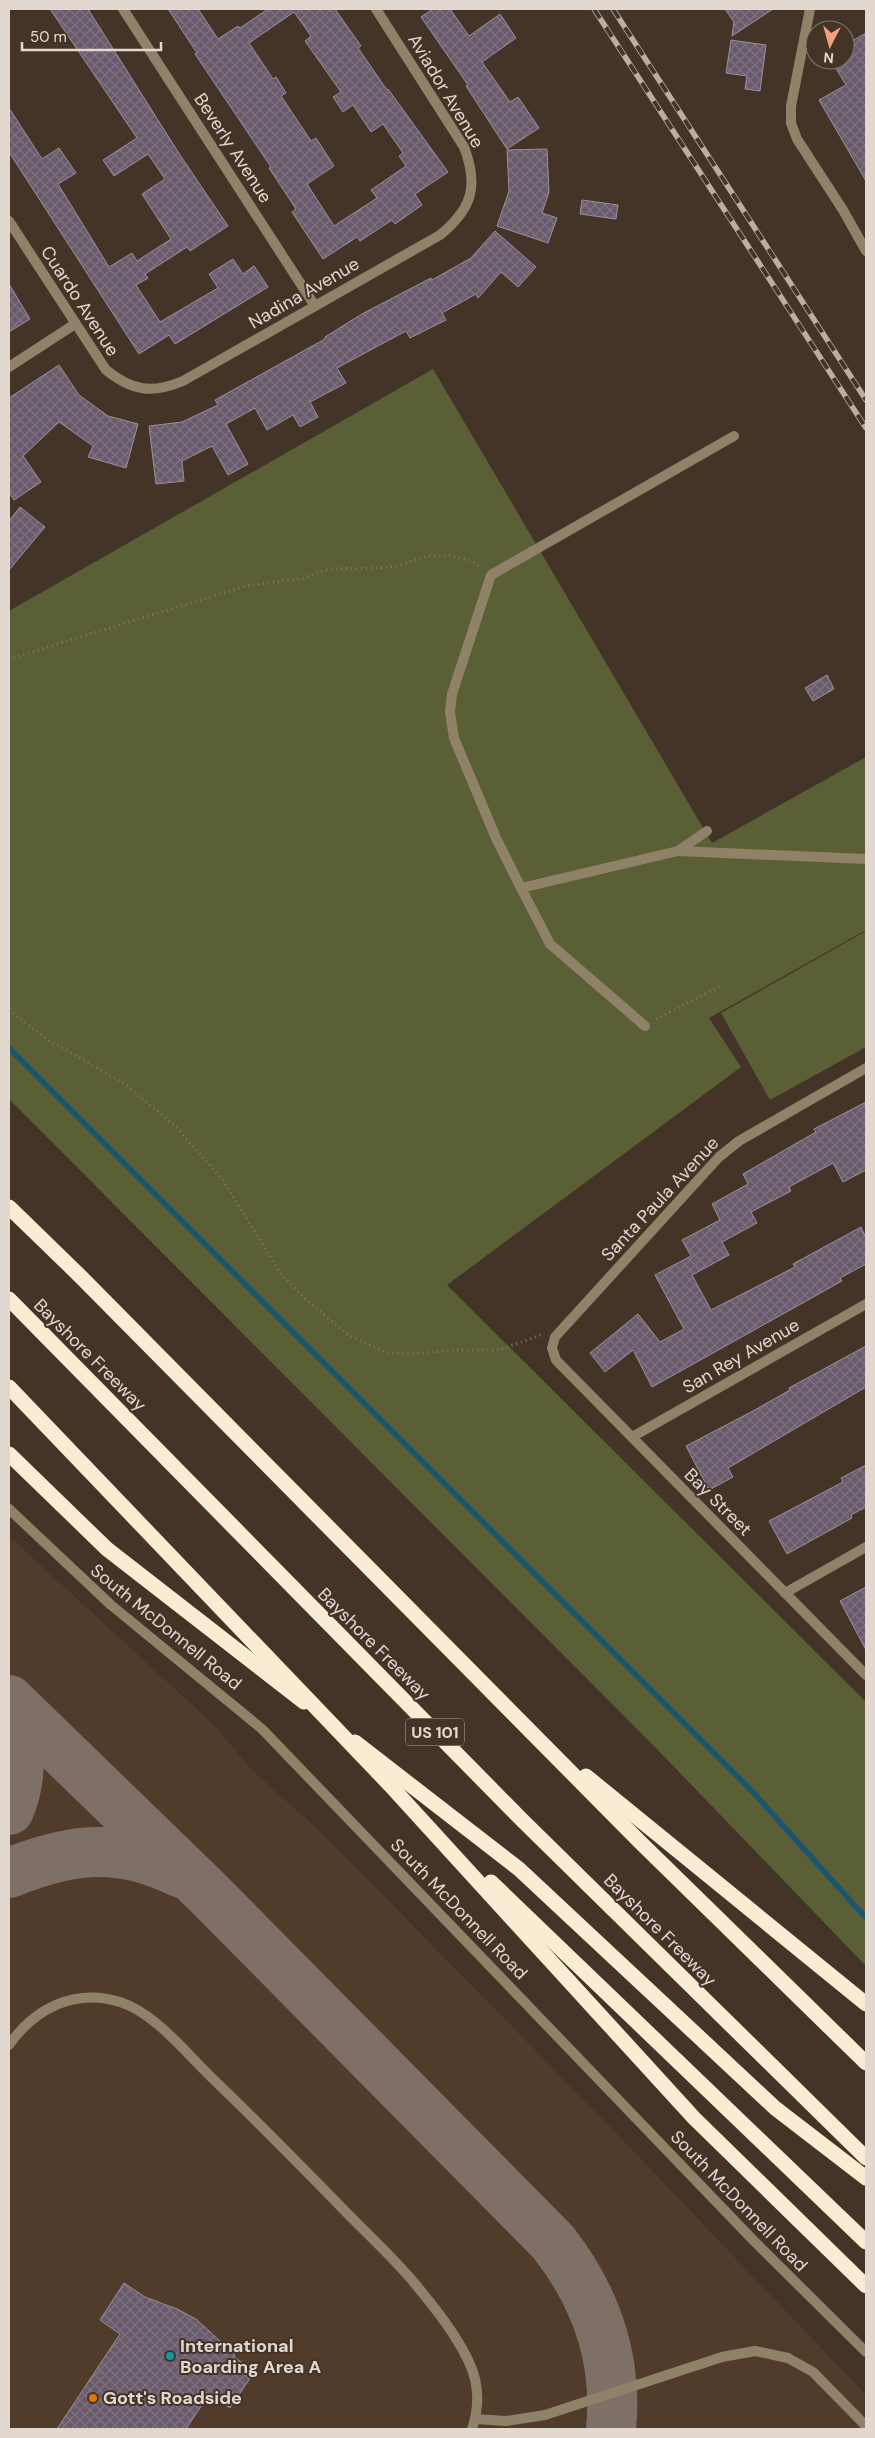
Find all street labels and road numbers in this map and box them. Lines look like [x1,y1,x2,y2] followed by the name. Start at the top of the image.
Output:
[402,29,490,153] street label: Aviador Avenue
[188,88,278,208] street label: Beverly Avenue
[35,241,125,361] street label: Cuardo Avenue
[244,252,364,334] street label: Nadina Avenue
[596,1132,724,1266] street label: Santa Paula Avenue
[28,1293,152,1417] street label: Bayshore Freeway
[678,1313,804,1399] street label: San Rey Avenue
[679,1463,757,1541] street label: Bay Street
[85,1559,247,1695] street label: South McDonnell Road
[312,1582,436,1706] street label: Bayshore Freeway
[406,1718,464,1745] road number: US 101
[385,1833,533,1985] street label: South McDonnell Road
[598,1868,722,1992] street label: Bayshore Freeway
[665,2125,813,2277] street label: South McDonnell Road

